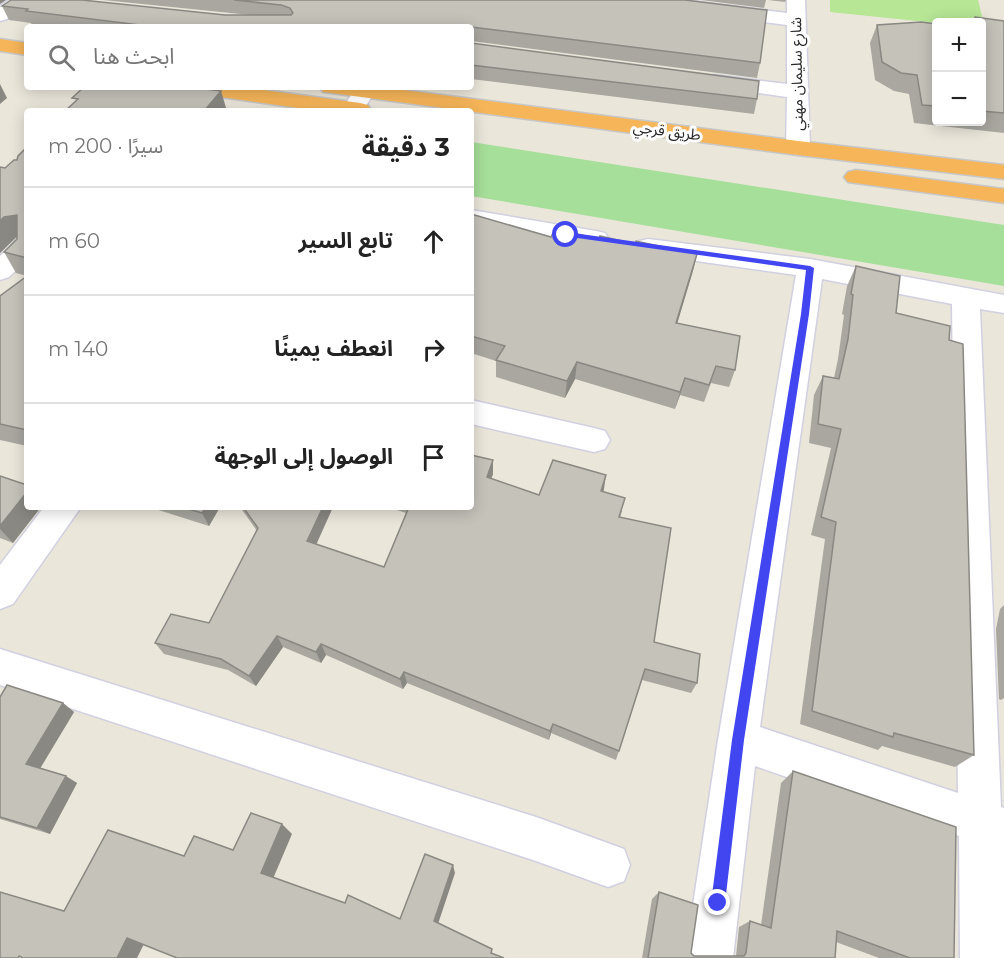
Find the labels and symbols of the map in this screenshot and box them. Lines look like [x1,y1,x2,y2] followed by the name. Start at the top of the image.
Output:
[786,17,810,131] street label: شارع سليمان مهني
[632,117,702,147] street label: طريق قرجي
[552,221,578,247] route start
[704,889,730,915] route end

